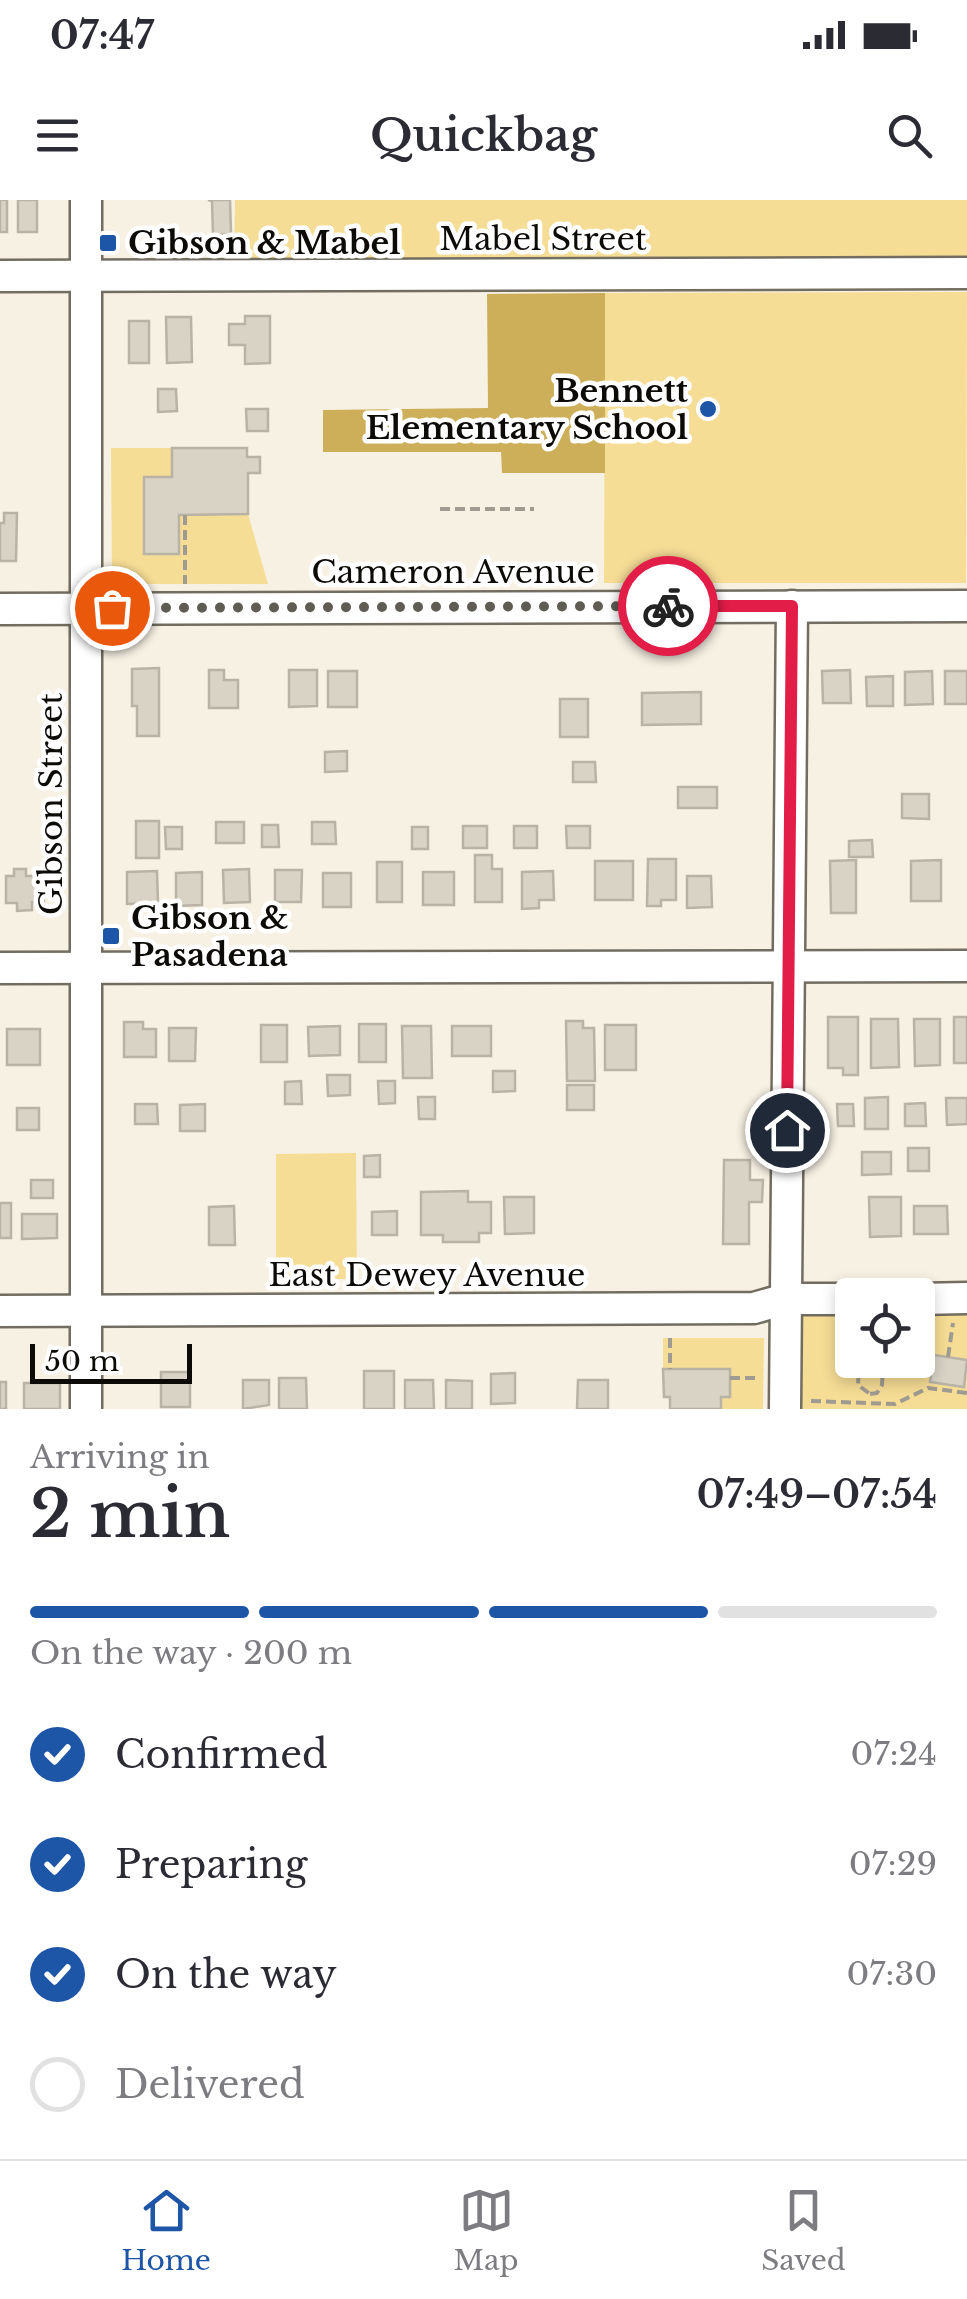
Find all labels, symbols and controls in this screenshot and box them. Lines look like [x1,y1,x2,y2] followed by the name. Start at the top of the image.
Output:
[50,12,154,59] text: 07:47
[370,107,597,163] text: Quickbag
[30,108,85,163] icon: menu
[882,108,937,163] icon: search
[439,219,647,259] street label: Mabel Street
[128,223,401,263] place label: Gibson & Mabel
[97,232,119,254] marker: Gibson & Mabel
[366,371,689,448] place label: Bennett Elementary School
[697,398,719,420] marker: Bennett Elementary School
[311,552,595,592] street label: Cameron Avenue
[618,556,718,656] courier
[70,566,155,651] pin
[641,579,696,634] icon: bike
[85,581,140,636] icon: bag
[31,693,71,915] street label: Gibson Street
[131,898,288,975] place label: Gibson & Pasadena
[100,925,122,947] marker: Gibson & Pasadena
[745,1088,830,1173] pin
[760,1103,815,1158] icon: home
[269,1255,585,1295] street label: East Dewey Avenue
[835,1278,935,1378] map controls
[835,1278,935,1378] button: locate
[30,1339,192,1384] scale bar
[45,1344,119,1379] text: 50 m
[30,1437,209,1477] text: Arriving in
[696,1471,937,1518] text: 07:49–07:54
[30,1474,230,1555] text: 2 min
[30,1633,352,1673] text: On the way · 200 m
[30,1727,85,1782] icon: check
[115,1731,328,1778] text: Confirmed
[851,1734,937,1774] text: 07:24
[30,1837,85,1892] icon: check
[115,1841,307,1888] text: Preparing
[849,1844,937,1884] text: 07:29
[30,1947,85,2002] icon: check
[115,1951,337,1998] text: On the way
[846,1954,937,1994] text: 07:30
[115,2061,305,2108] text: Delivered
[121,2183,211,2278] tab: Home
[454,2183,519,2278] tab: Map
[761,2183,846,2278] tab: Saved

